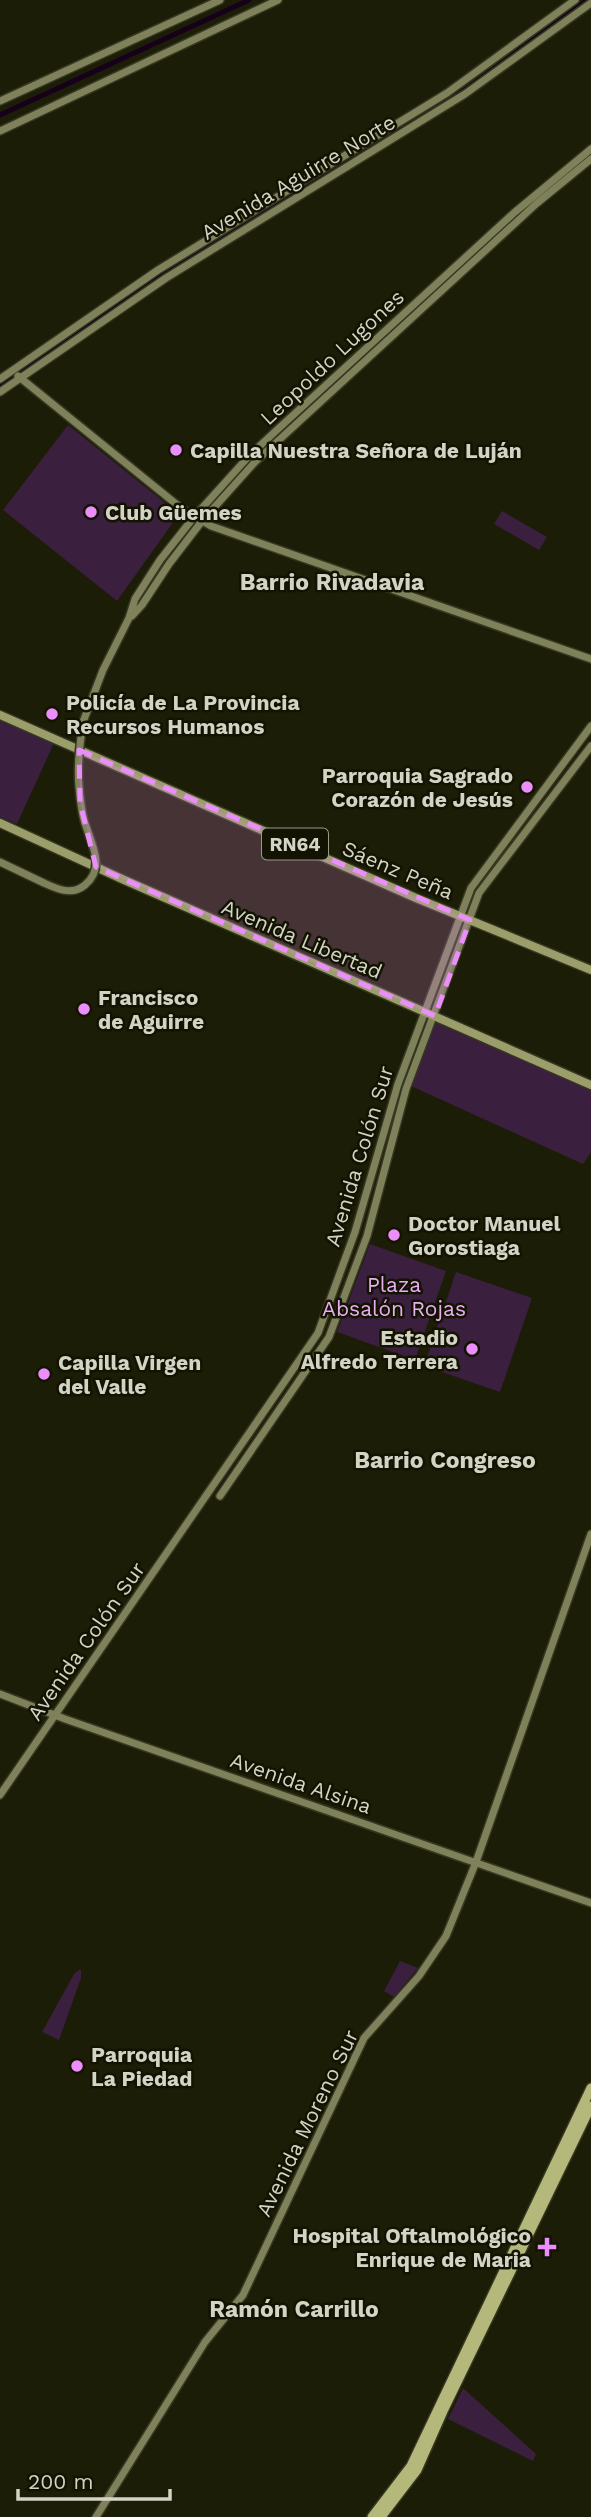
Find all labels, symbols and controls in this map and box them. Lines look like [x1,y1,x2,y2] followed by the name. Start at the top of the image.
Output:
[196,109,400,245] street label: Avenida Aguirre Norte
[255,284,409,430] street label: Leopoldo Lugones
[190,438,522,463] place label: Capilla Nuestra Señora de Luján
[168,442,184,458] marker: Capilla Nuestra Señora de Luján
[105,500,242,525] place label: Club Güemes
[83,504,99,520] marker: Club Güemes
[240,569,425,596] district label: Barrio Rivadavia
[66,690,300,739] place label: Policía de La Provincia Recursos Humanos
[44,706,60,722] marker: Policía de La Provincia Recursos Humanos
[322,763,513,812] place label: Parroquia Sagrado Corazón de Jesús
[519,779,535,795] marker: Parroquia Sagrado Corazón de Jesús
[262,828,328,860] road number: RN64
[339,835,457,905] street label: Sáenz Peña
[218,894,386,984] street label: Avenida Libertad
[98,985,204,1034] place label: Francisco de Aguirre
[76,1001,92,1017] marker: Francisco de Aguirre
[320,1062,399,1249] street label: Avenida Colón Sur
[408,1211,560,1260] place label: Doctor Manuel Gorostiaga
[386,1227,402,1243] marker: Doctor Manuel Gorostiaga
[322,1272,466,1321] park label: Plaza Absalón Rojas
[301,1325,459,1374] place label: Estadio Alfredo Terrera
[464,1341,480,1357] marker: Estadio Alfredo Terrera
[58,1350,201,1399] place label: Capilla Virgen del Valle
[36,1366,52,1382] marker: Capilla Virgen del Valle
[354,1447,536,1474] district label: Barrio Congreso
[22,1557,150,1725] street label: Avenida Colón Sur
[227,1747,375,1819] street label: Avenida Alsina
[251,2025,363,2221] street label: Avenida Moreno Sur
[91,2042,193,2091] place label: Parroquia La Piedad
[69,2058,85,2074] marker: Parroquia La Piedad
[293,2223,532,2272] place label: Hospital Oftalmológico Enrique de Maria
[537,2237,557,2257] marker: Hospital Oftalmológico Enrique de Maria
[209,2296,379,2323] district label: Ramón Carrillo
[18,2458,170,2502] scale bar
[28,2469,94,2494] text: 200 m

